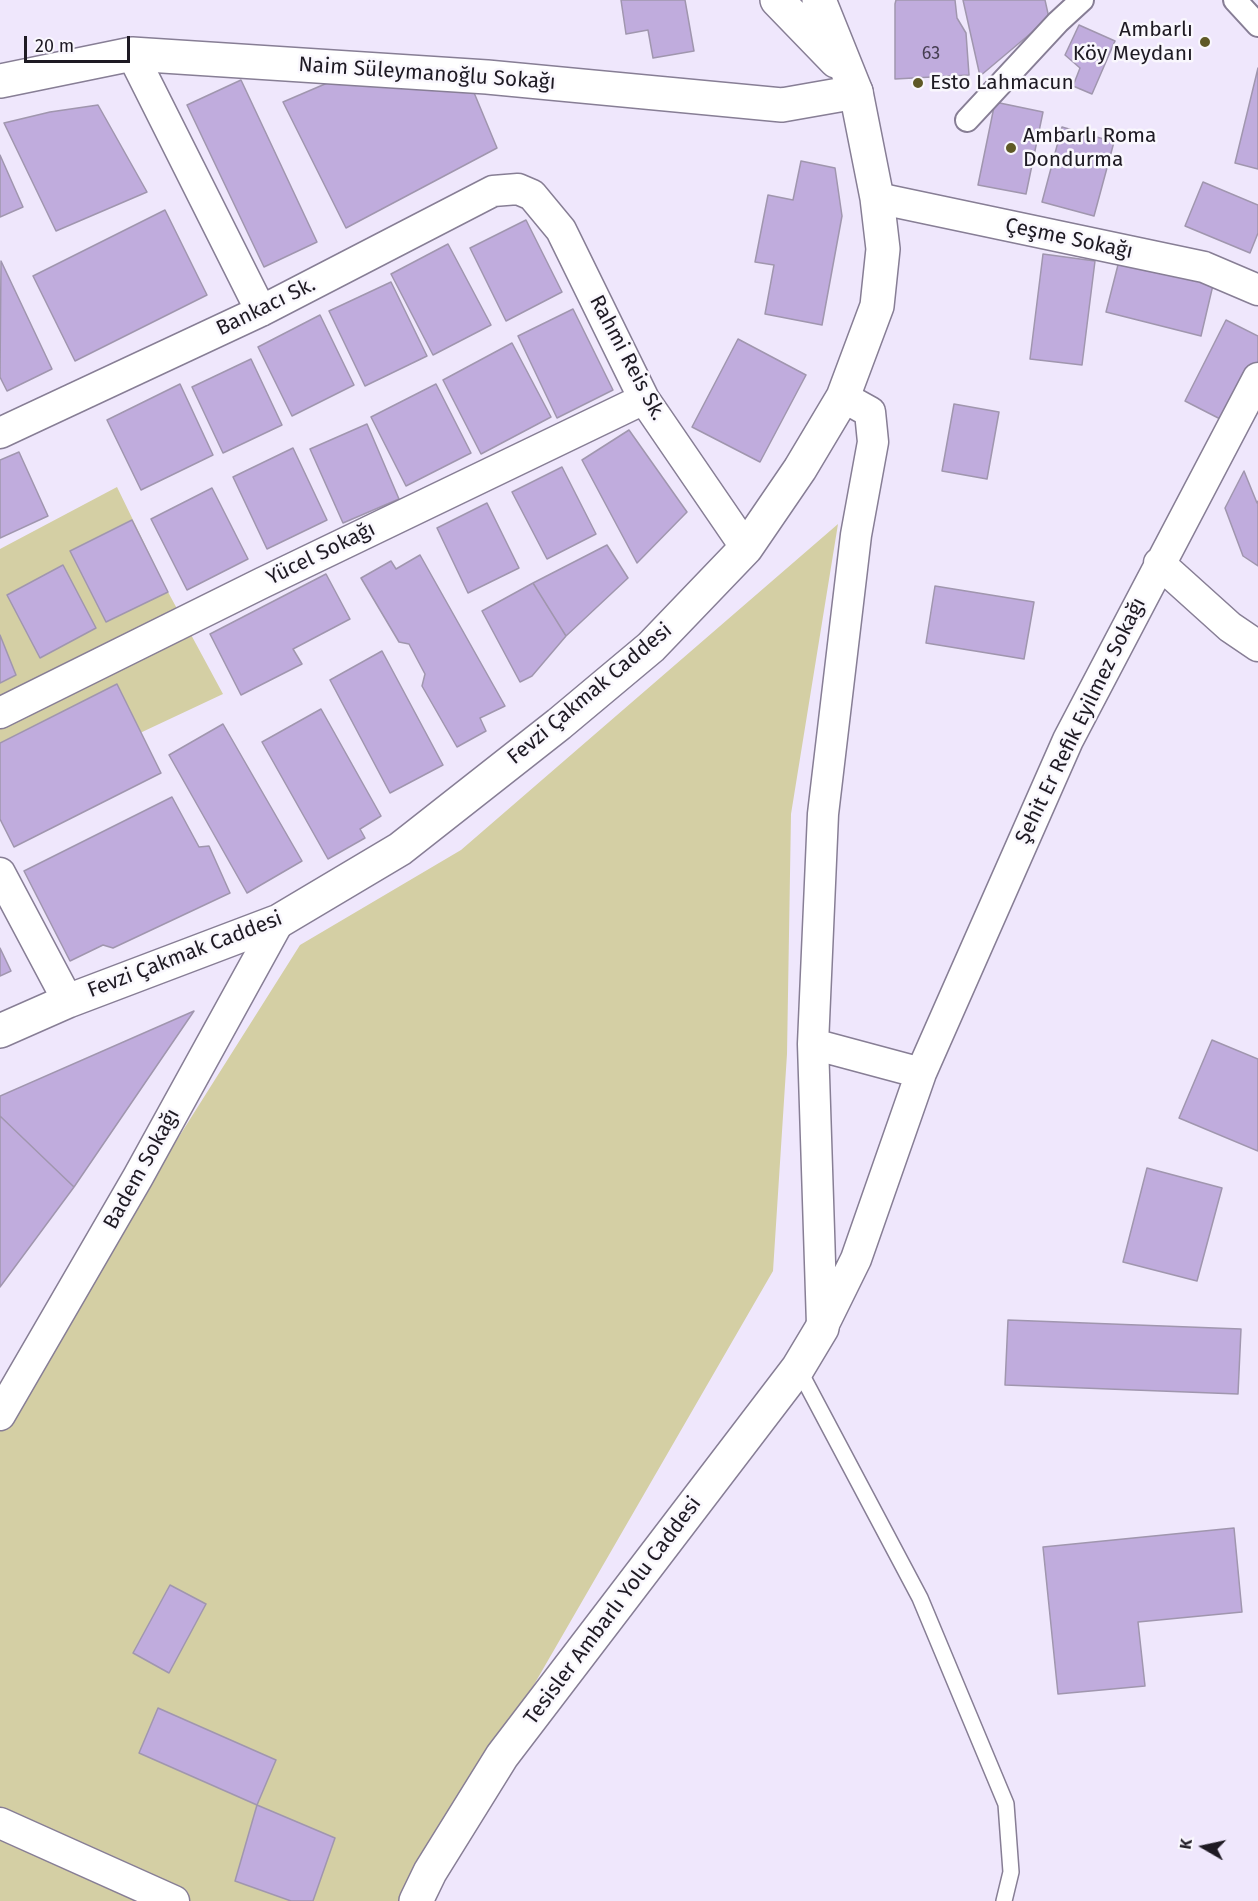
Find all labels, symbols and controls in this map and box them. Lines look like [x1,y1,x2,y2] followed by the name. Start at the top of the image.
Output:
[1073,17,1193,67] place label: Ambarlı Köy Meydanı
[27,24,134,62] scale bar
[35,35,74,57] text: 20 m
[1198,35,1212,49] marker: Ambarlı Köy Meydanı
[922,43,940,65] house number: 63
[298,52,556,96] street label: Naim Süleymanoğlu Sokağı
[930,70,1074,96] place label: Esto Lahmacun
[911,76,925,90] marker: Esto Lahmacun
[1023,123,1157,173] place label: Ambarlı Roma Dondurma
[1004,141,1018,155] marker: Ambarlı Roma Dondurma
[1003,213,1135,265] street label: Çeşme Sokağı
[212,272,320,342] street label: Bankacı Sk.
[583,291,671,425] street label: Rahmi Reis Sk.
[263,517,379,591] street label: Yücel Sokağı
[1010,594,1152,848] street label: Şehit Er Refik Eyilmez Sokağı
[503,618,677,770] street label: Fevzi Çakmak Caddesi
[84,906,286,1004] street label: Fevzi Çakmak Caddesi
[99,1104,185,1234] street label: Badem Sokağı
[519,1492,707,1730] street label: Tesisler Ambarlı Yolu Caddesi
[1174,1817,1234,1877] north arrow
[1176,1838,1196,1851] text: K

